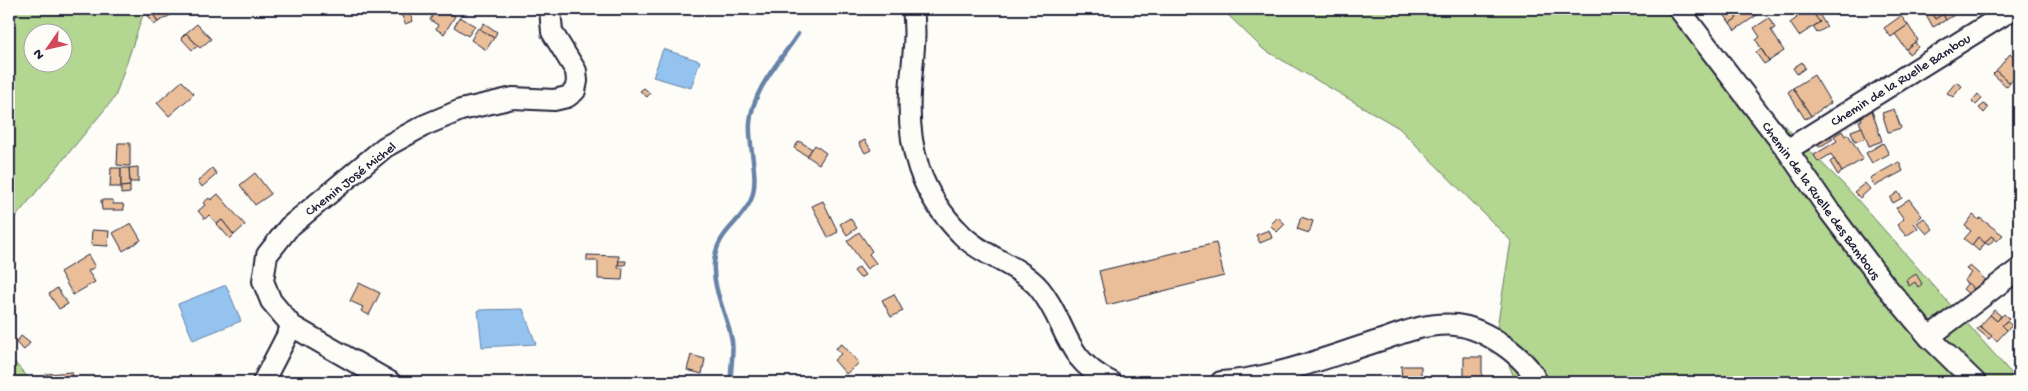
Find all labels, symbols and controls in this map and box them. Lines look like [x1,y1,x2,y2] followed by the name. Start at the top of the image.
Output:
[22,22,72,72] north arrow
[1828,31,1975,131] street label: Chemin de la Ruelle Bambou
[30,45,49,62] text: N
[1757,119,1884,284] street label: Chemin de la Ruelle des Bambous
[303,139,401,221] street label: Chemin José Michel

